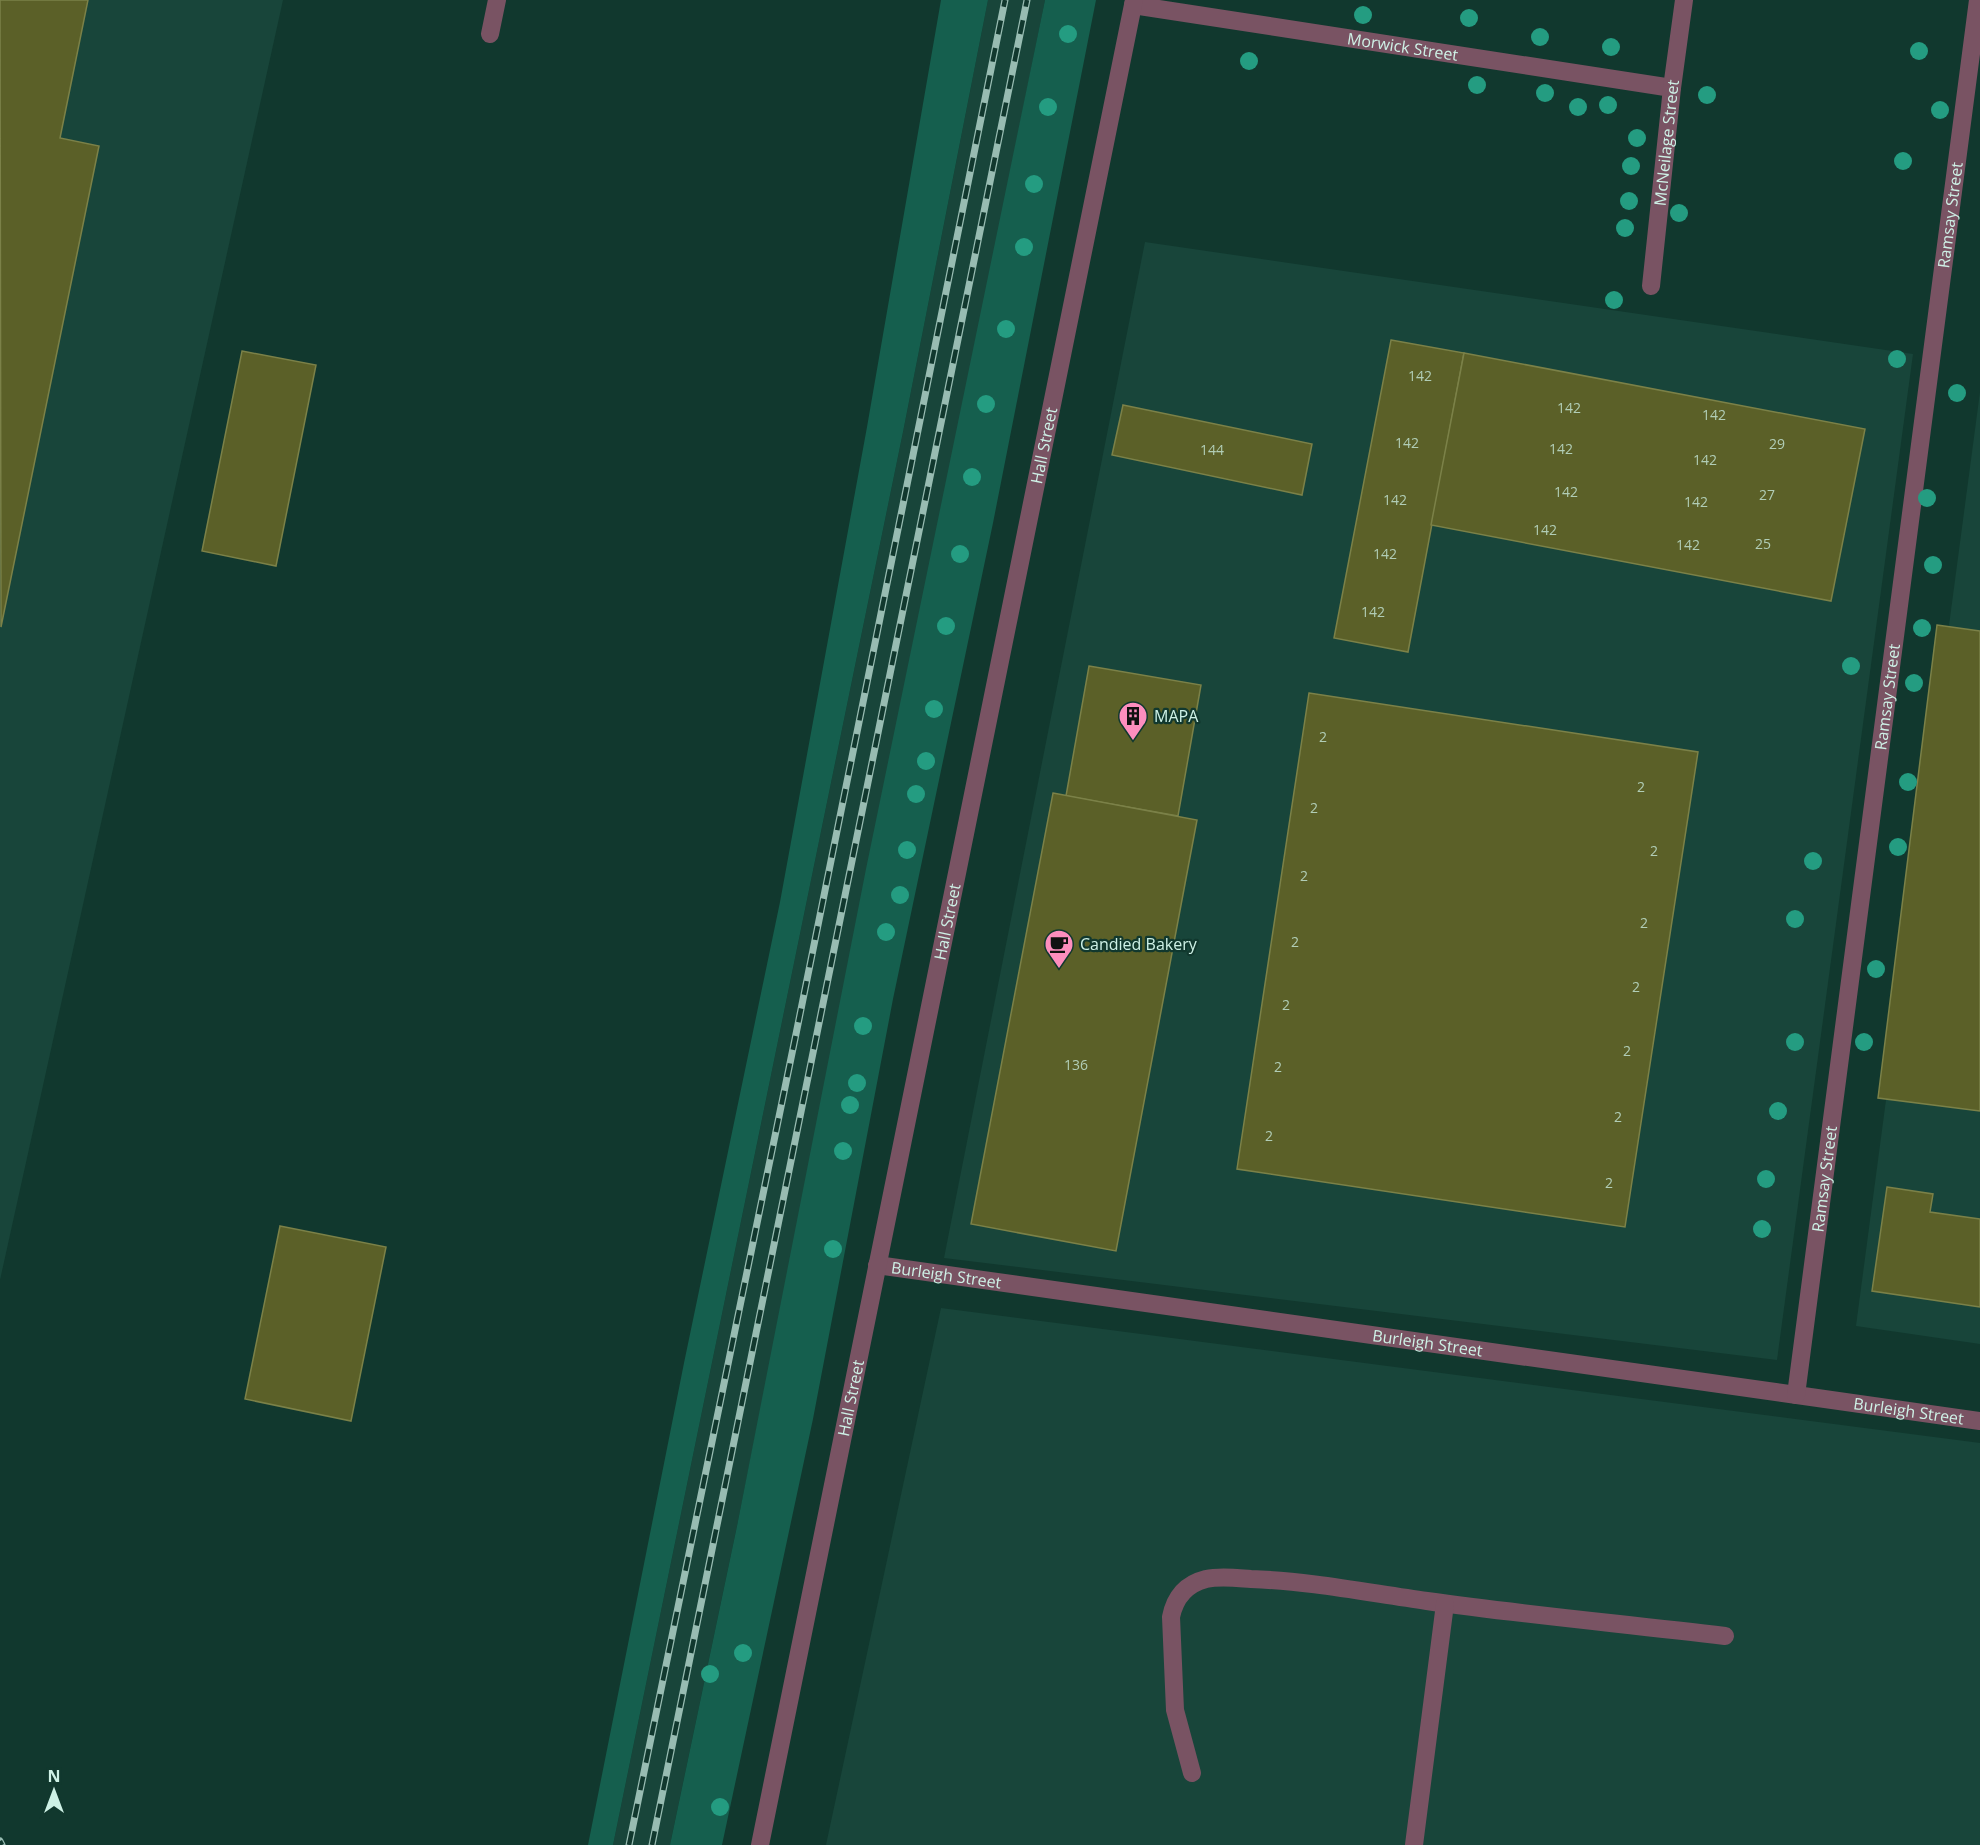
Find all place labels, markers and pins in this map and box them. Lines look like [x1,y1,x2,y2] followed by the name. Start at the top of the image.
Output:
[1117,700,1149,742] building icon: MAPA
[1154,705,1199,727] place label: MAPA
[1043,928,1075,970] cafe icon: Candied Bakery
[1080,933,1198,955] place label: Candied Bakery

